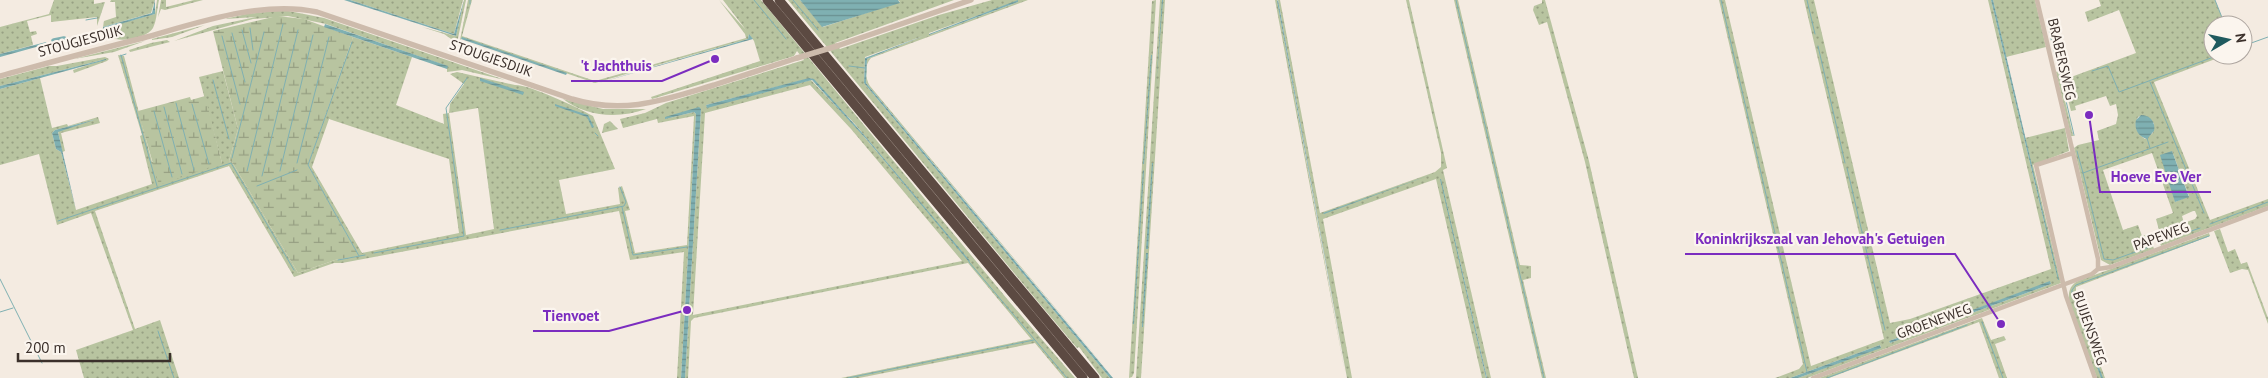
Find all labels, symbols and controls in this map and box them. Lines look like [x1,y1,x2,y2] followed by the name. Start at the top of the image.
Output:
[2203,15,2253,65] north arrow
[2044,16,2080,102] street label: BRABERSWEG
[36,21,125,61] street label: STOUGJESDIJK
[2231,32,2250,44] text: N
[447,35,535,81] street label: STOUGJESDIJK
[571,51,662,81] callout: 't Jachthuis
[580,56,652,75] text: 't Jachthuis
[2100,162,2211,192] callout: Hoeve Eve Ver
[2111,167,2202,186] text: Hoeve Eve Ver
[2131,218,2191,254] street label: PAPEWEG
[1685,224,1955,254] callout: Koninkrijkszaal van Jehovah's Getuigen
[1695,229,1945,248] text: Koninkrijkszaal van Jehovah's Getuigen
[2069,288,2111,368] street label: BUIJENSWEG
[1894,299,1974,343] street label: GROENEWEG
[533,301,609,331] callout: Tienvoet
[543,306,600,325] text: Tienvoet
[18,330,170,362] scale bar
[25,338,66,357] text: 200 m

